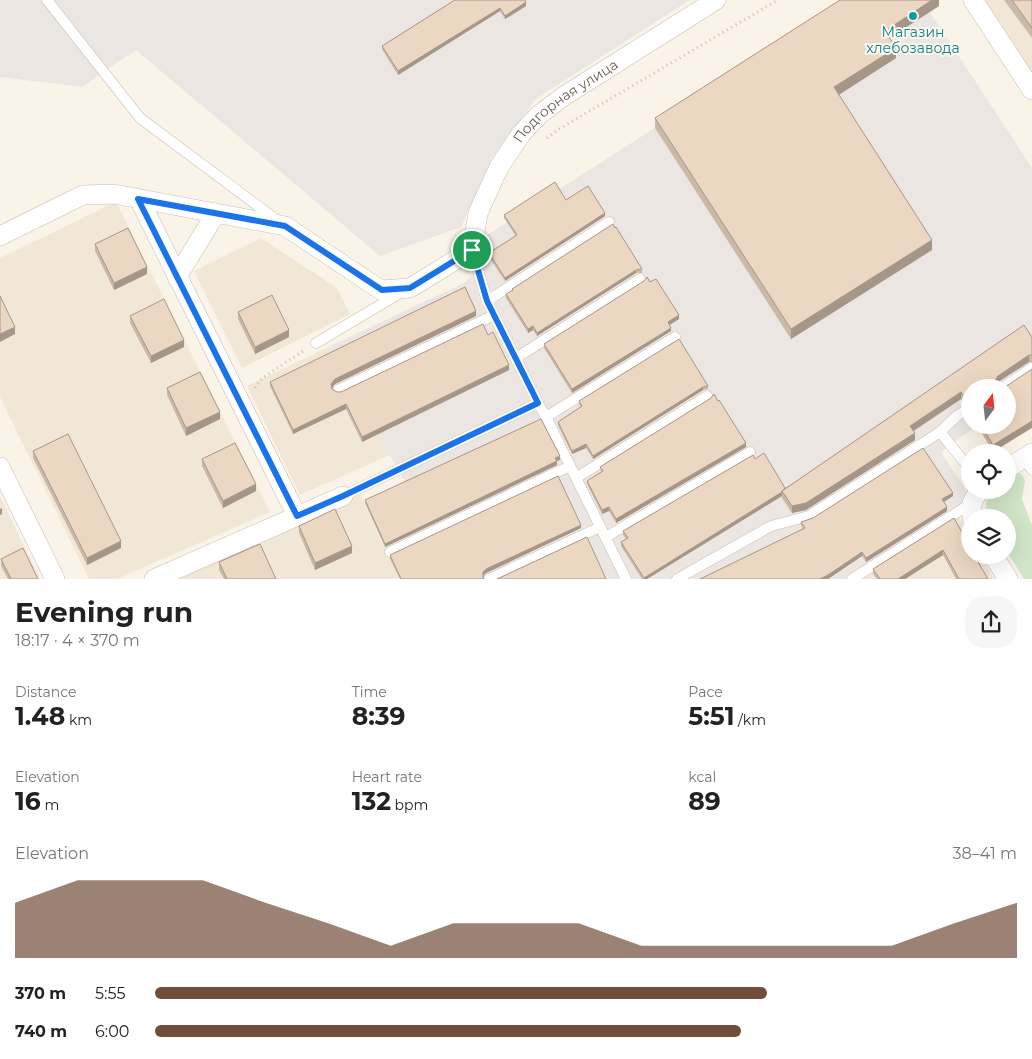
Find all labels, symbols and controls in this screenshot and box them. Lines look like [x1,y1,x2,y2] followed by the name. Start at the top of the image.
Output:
[907,10,919,22] marker: Магазин хлебозавода
[866,23,960,57] place label: Магазин хлебозавода
[509,55,621,146] street label: Подгорная улица
[451,229,493,271] pin
[458,236,486,264] icon: arrive
[961,379,1016,434] north arrow
[961,379,1016,564] map controls
[961,444,1016,499] button: locate
[961,509,1016,564] button: layers
[15,595,193,629] text: Evening run
[965,596,1017,648] button: share
[15,631,140,650] text: 18:17 · 4 × 370 m
[15,683,77,701] text: Distance
[352,683,387,701] text: Time
[688,683,723,701] text: Pace
[15,701,65,731] text: 1.48
[352,701,405,731] text: 8:39
[688,701,734,731] text: 5:51
[65,711,92,729] text: km
[734,711,766,729] text: /km
[15,768,80,786] text: Elevation
[352,768,422,786] text: Heart rate
[688,768,716,786] text: kcal
[15,786,41,816] text: 16
[352,786,391,816] text: 132
[688,786,721,816] text: 89
[41,796,59,814] text: m
[391,796,428,814] text: bpm
[15,844,89,863] text: Elevation
[953,844,1017,863] text: 38–41 m
[15,984,66,1003] text: 370 m
[95,984,125,1003] text: 5:55
[15,1022,67,1041] text: 740 m
[95,1022,129,1041] text: 6:00

